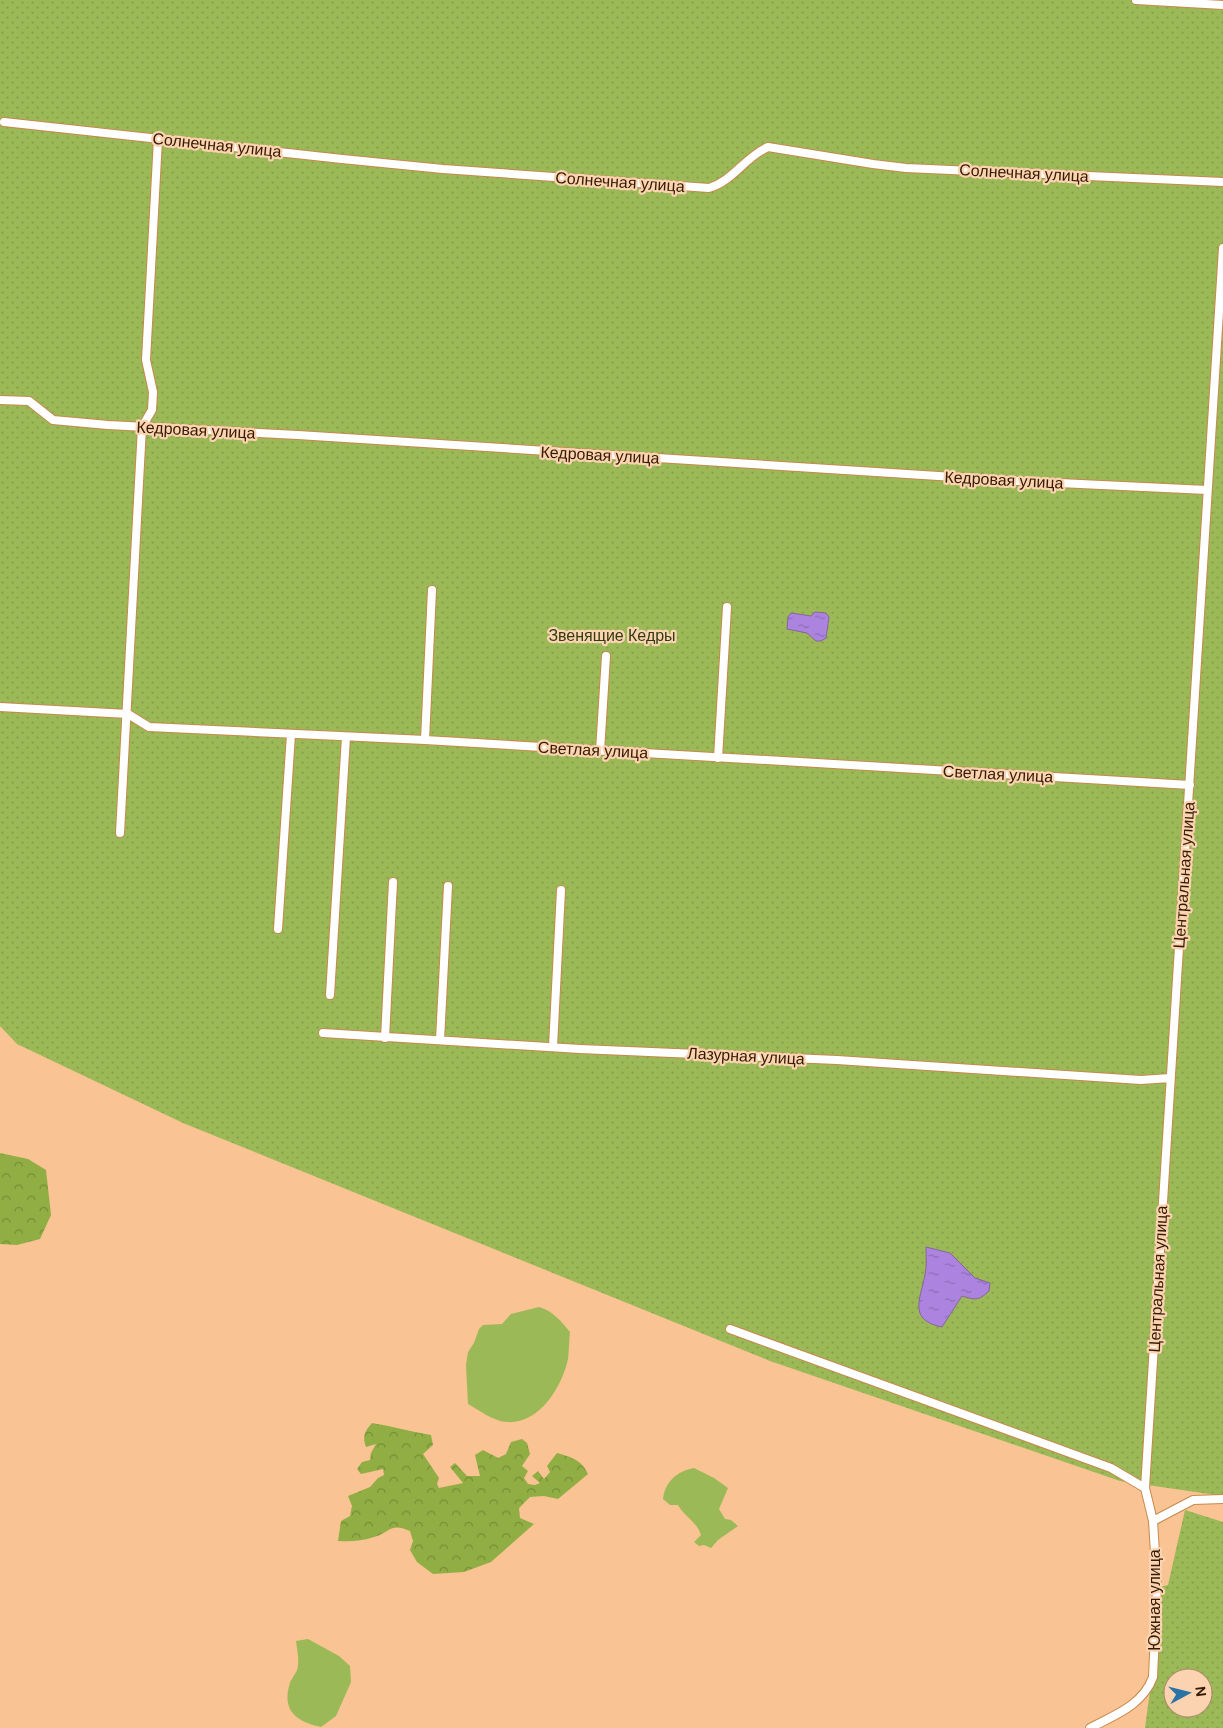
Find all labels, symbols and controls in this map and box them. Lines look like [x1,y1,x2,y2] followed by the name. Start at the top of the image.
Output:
[151,128,283,162] street label: Солнечная улица
[959,159,1089,187] street label: Солнечная улица
[555,167,685,197] street label: Солнечная улица
[136,416,256,444] street label: Кедровая улица
[540,441,660,469] street label: Кедровая улица
[944,466,1064,494] street label: Кедровая улица
[548,625,676,646] park label: Звенящие Кедры
[537,737,649,763] street label: Светлая улица
[942,761,1054,787] street label: Светлая улица
[1168,801,1200,949] street label: Центральная улица
[687,1042,805,1070] street label: Лазурная улица
[1144,1205,1172,1353] street label: Центральная улица
[1144,1549,1165,1651] street label: Южная улица
[1163,1668,1213,1718] north arrow
[1191,1685,1210,1698] text: N

